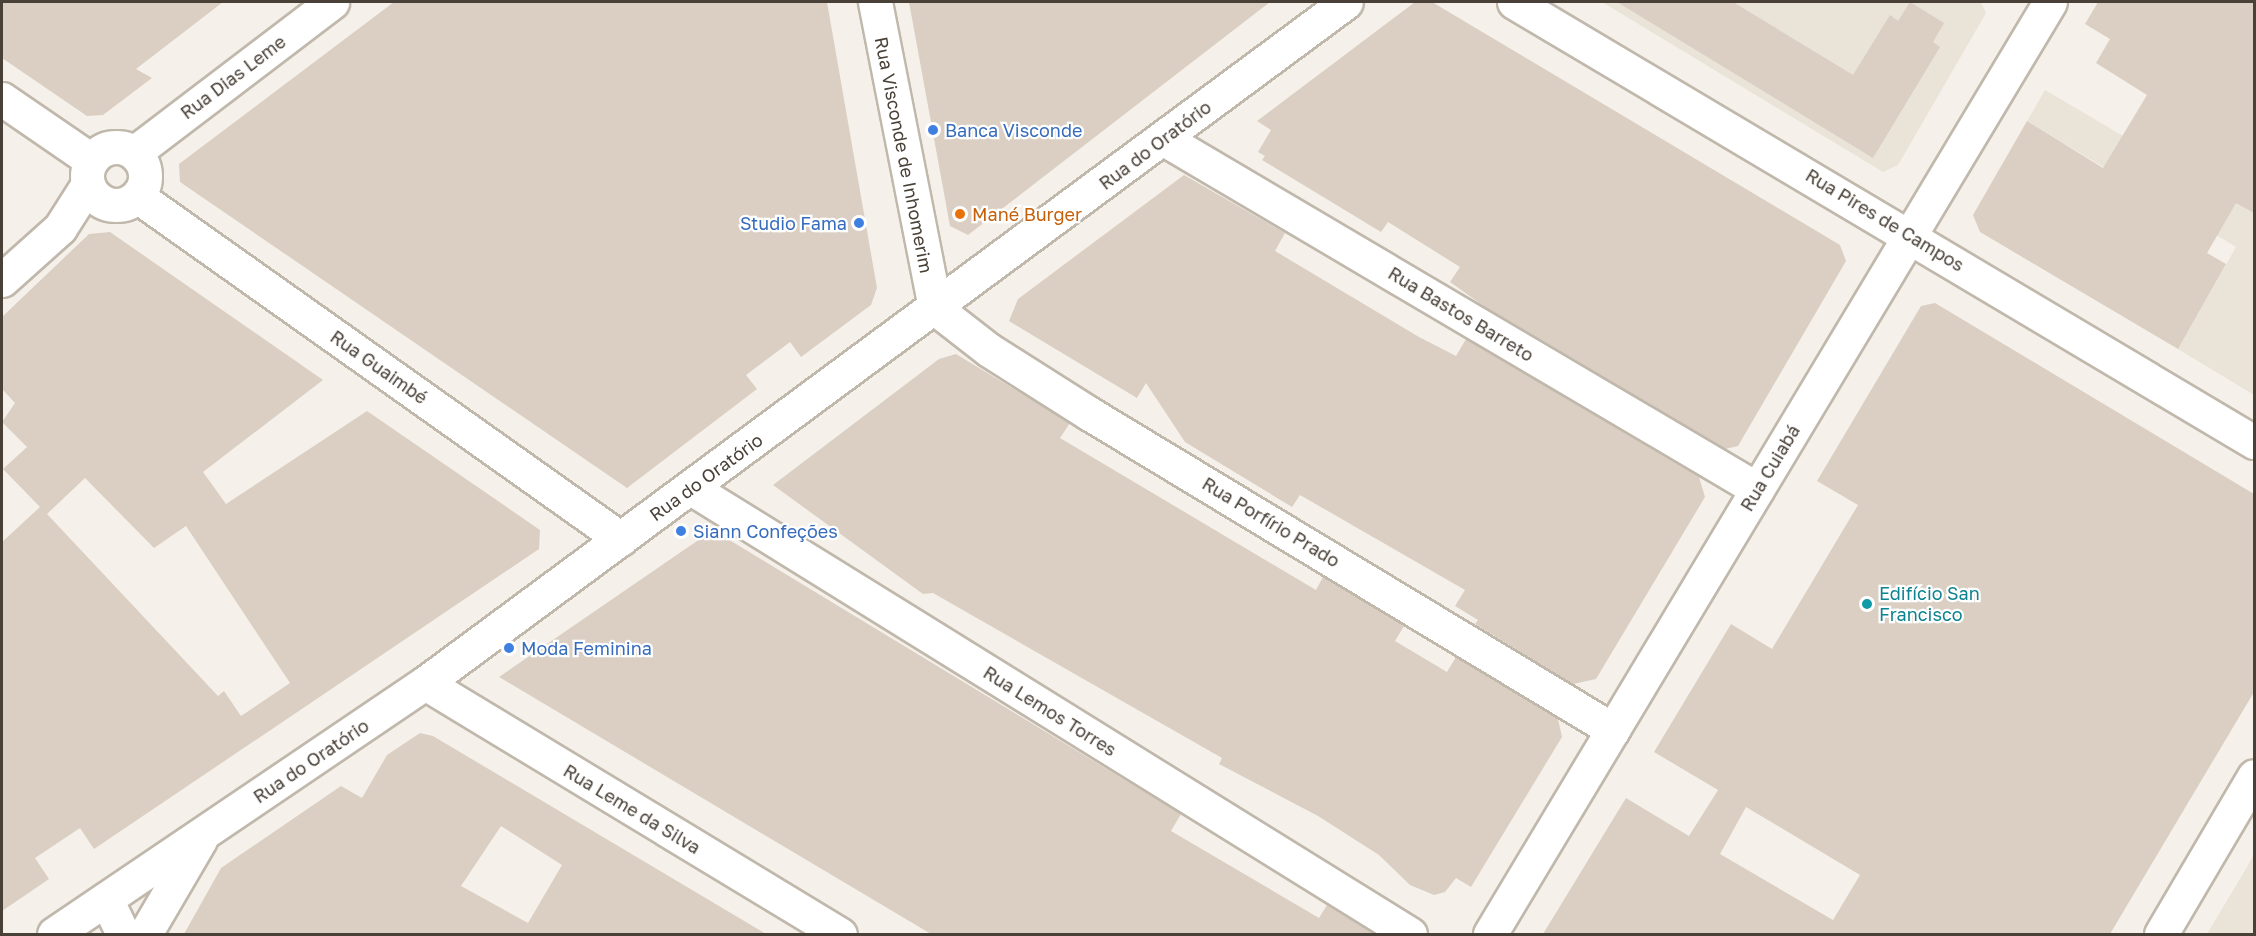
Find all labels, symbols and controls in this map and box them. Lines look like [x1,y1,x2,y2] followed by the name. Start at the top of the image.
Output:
[176,30,290,124] street label: Rua Dias Leme
[870,35,938,275] street label: Rua Visconde de Inhomerim
[1095,96,1215,194] street label: Rua do Oratório
[945,119,1082,141] place label: Banca Visconde
[926,123,940,137] marker: Banca Visconde
[1802,164,1968,276] street label: Rua Pires de Campos
[972,203,1082,225] place label: Mané Burger
[953,207,967,221] marker: Mané Burger
[740,212,847,234] place label: Studio Fama
[852,216,866,230] marker: Studio Fama
[1384,262,1538,366] street label: Rua Bastos Barreto
[326,326,432,408] street label: Rua Guaimbé
[1736,421,1804,515] street label: Rua Cuiabá
[645,429,767,525] street label: Rua do Oratório
[1198,472,1344,572] street label: Rua Porfírio Prado
[693,520,838,542] place label: Siann Confeções
[674,524,688,538] marker: Siann Confeções
[1879,583,1980,626] place label: Edifício San Francisco
[1860,597,1874,611] marker: Edifício San Francisco
[521,637,652,659] place label: Moda Feminina
[502,641,516,655] marker: Moda Feminina
[979,661,1121,761] street label: Rua Lemos Torres
[249,714,373,808] street label: Rua do Oratório
[560,760,704,858] street label: Rua Leme da Silva

